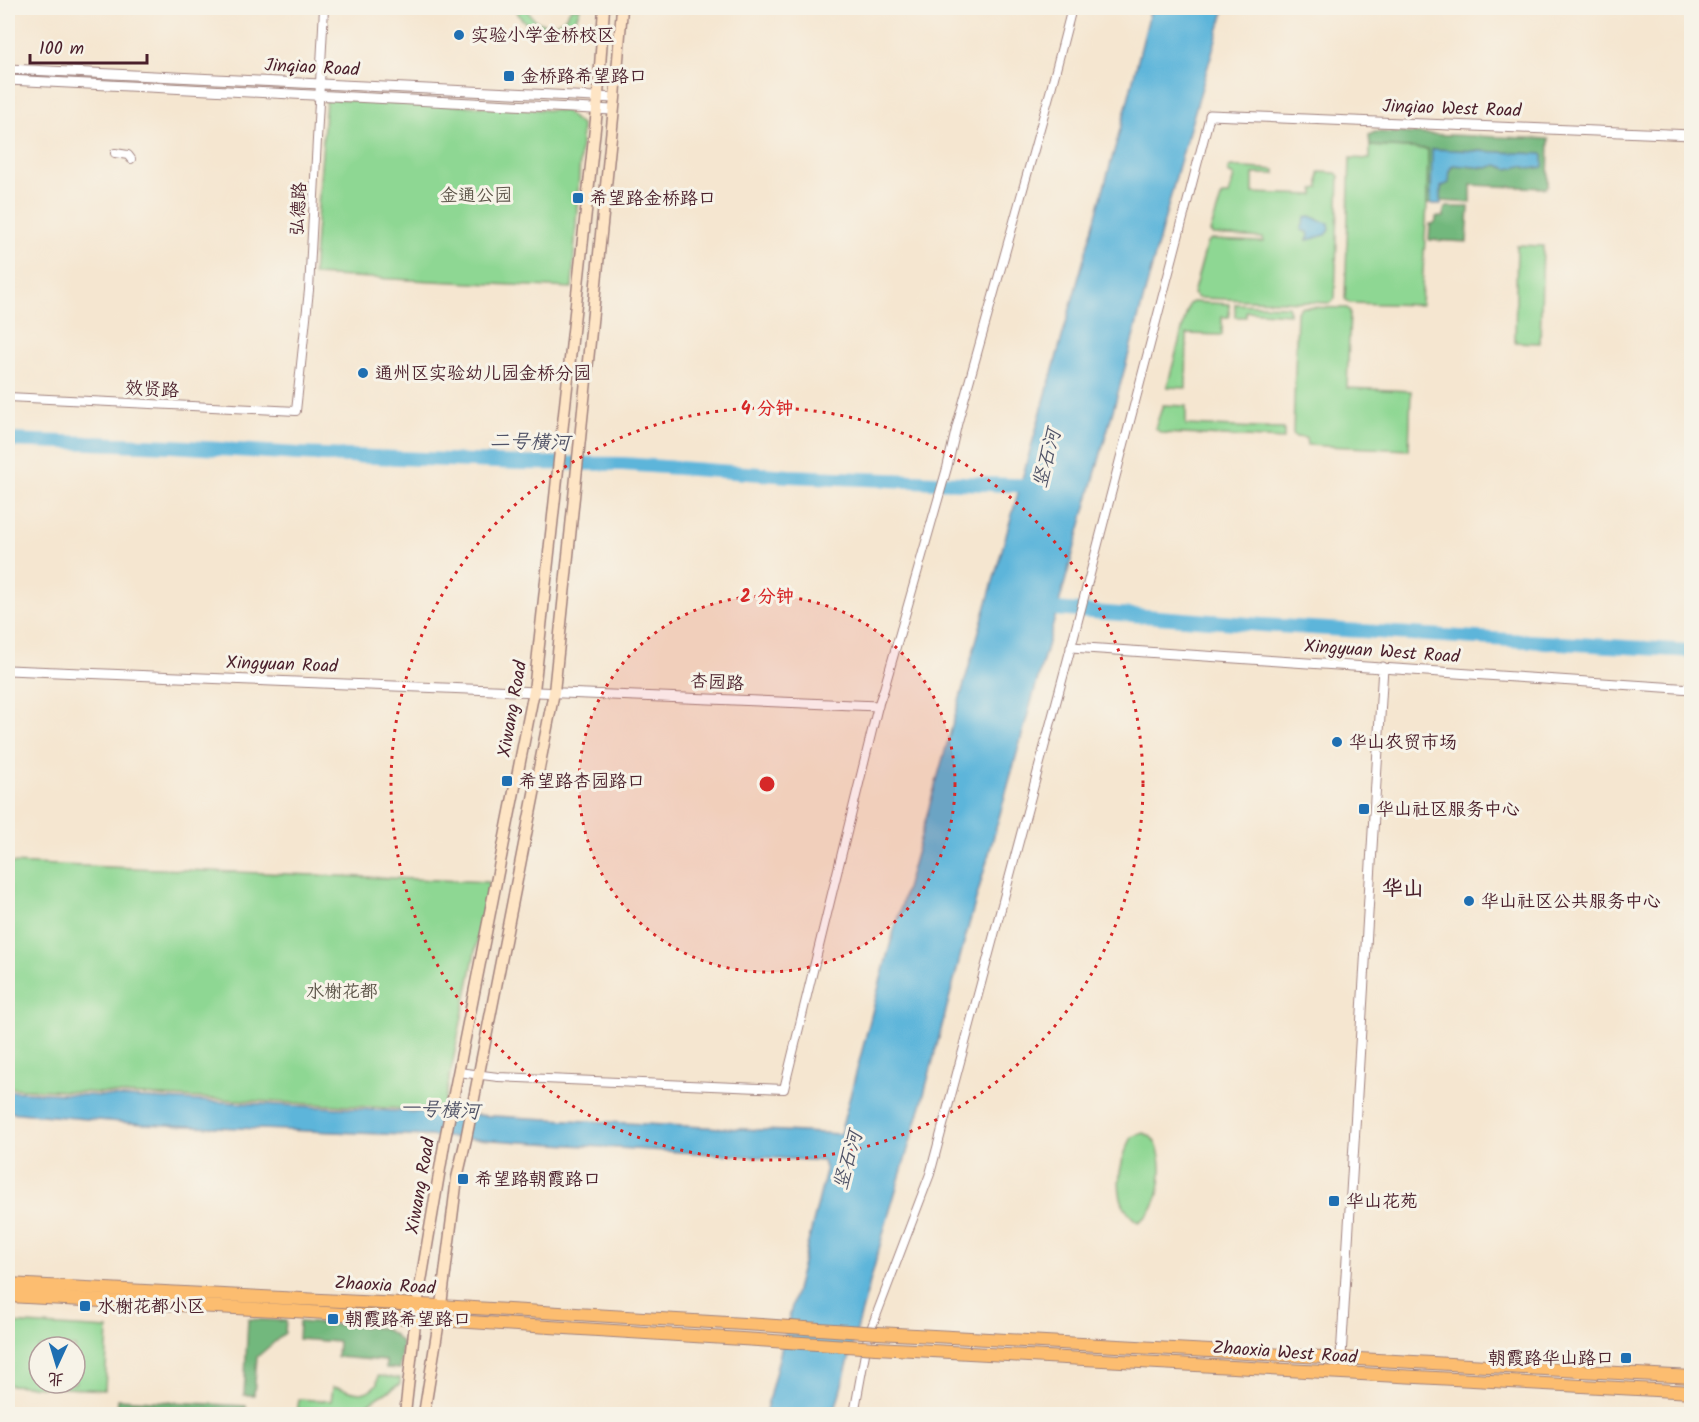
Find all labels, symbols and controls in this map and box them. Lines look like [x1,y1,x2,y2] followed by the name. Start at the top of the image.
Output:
[471,22,615,51] place label: 实验小学金桥校区
[30,27,147,65] scale bar
[452,28,466,42] marker: 实验小学金桥校区
[39,35,84,64] text: 100 m
[264,52,361,86] street label: Jinqiao Road
[521,63,647,92] place label: 金桥路希望路口
[502,69,516,83] marker: 金桥路希望路口
[1382,93,1523,126] street label: Jinqiao West Road
[284,181,315,237] street label: 弘德路
[440,182,512,211] park label: 金通公园
[590,185,716,214] place label: 希望路金桥路口
[571,191,585,205] marker: 希望路金桥路口
[375,360,591,389] place label: 通州区实验幼儿园金桥分园
[356,366,370,380] marker: 通州区实验幼儿园金桥分园
[124,375,180,406] street label: 效贤路
[741,395,793,424] text: 4 分钟
[1025,423,1072,492] water label: 竖石河
[489,426,573,460] water label: 二号横河
[740,583,794,612] text: 2 分钟
[1303,633,1462,672] street label: Xingyuan West Road
[225,649,339,682] street label: Xingyuan Road
[491,658,536,760] street label: Xiwang Road
[689,668,745,699] street label: 杏园路
[1349,729,1457,758] place label: 华山农贸市场
[1330,735,1344,749] marker: 华山农贸市场
[519,768,645,797] place label: 希望路杏园路口
[500,774,514,788] marker: 希望路杏园路口
[757,774,777,794] centre of rings
[1376,796,1520,825] place label: 华山社区服务中心
[1357,802,1371,816] marker: 华山社区服务中心
[1382,873,1424,906] district label: 华山
[1481,888,1661,917] place label: 华山社区公共服务中心
[1462,894,1476,908] marker: 华山社区公共服务中心
[306,978,378,1007] park label: 水榭花都
[399,1093,484,1129] water label: 一号横河
[825,1124,873,1194] water label: 竖石河
[399,1135,444,1237] street label: Xiwang Road
[475,1166,601,1195] place label: 希望路朝霞路口
[456,1172,470,1186] marker: 希望路朝霞路口
[1346,1188,1418,1217] place label: 华山花苑
[1327,1194,1341,1208] marker: 华山花苑
[334,1269,437,1304] street label: Zhaoxia Road
[97,1293,205,1322] place label: 水榭花都小区
[78,1299,92,1313] marker: 水榭花都小区
[345,1306,471,1335] place label: 朝霞路希望路口
[326,1312,340,1326] marker: 朝霞路希望路口
[1211,1334,1359,1373] street label: Zhaoxia West Road
[27,1335,87,1395] north arrow
[1488,1345,1614,1374] place label: 朝霞路华山路口
[1619,1351,1633,1365] marker: 朝霞路华山路口
[47,1365,65,1391] text: 北

